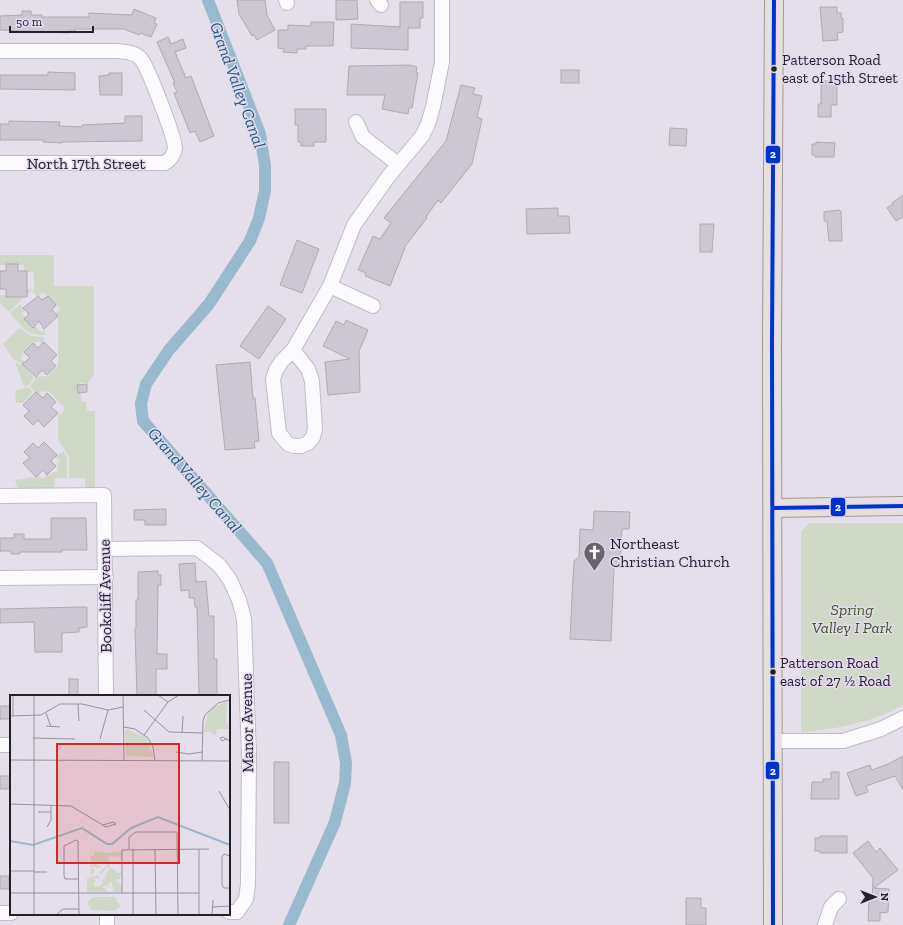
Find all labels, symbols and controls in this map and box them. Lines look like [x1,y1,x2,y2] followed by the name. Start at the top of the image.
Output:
[10,8,93,34] scale bar
[16,15,43,29] text: 50 m
[206,19,270,151] water label: Grand Valley Canal
[782,51,898,87] place label: Patterson Road east of 15th Street
[769,64,779,74] marker: Patterson Road east of 15th Street
[765,145,781,164] line badge: 2
[770,148,776,161] text: 2
[27,154,145,173] street label: North 17th Street
[144,423,246,537] water label: Grand Valley Canal
[830,497,846,517] line badge: 2
[835,501,841,514] text: 2
[610,534,730,571] place label: Northeast Christian Church
[95,539,115,653] street label: Bookcliff Avenue
[581,539,607,572] church icon: Northeast Christian Church
[812,600,892,637] park label: Spring Valley I Park
[780,654,892,690] place label: Patterson Road east of 27 ½ Road
[768,667,778,677] marker: Patterson Road east of 27 ½ Road
[237,673,257,773] street label: Manor Avenue
[10,695,230,915] inset map
[765,761,780,780] line badge: 2
[770,765,776,778] text: 2
[855,877,895,917] north arrow
[878,893,891,902] text: N

